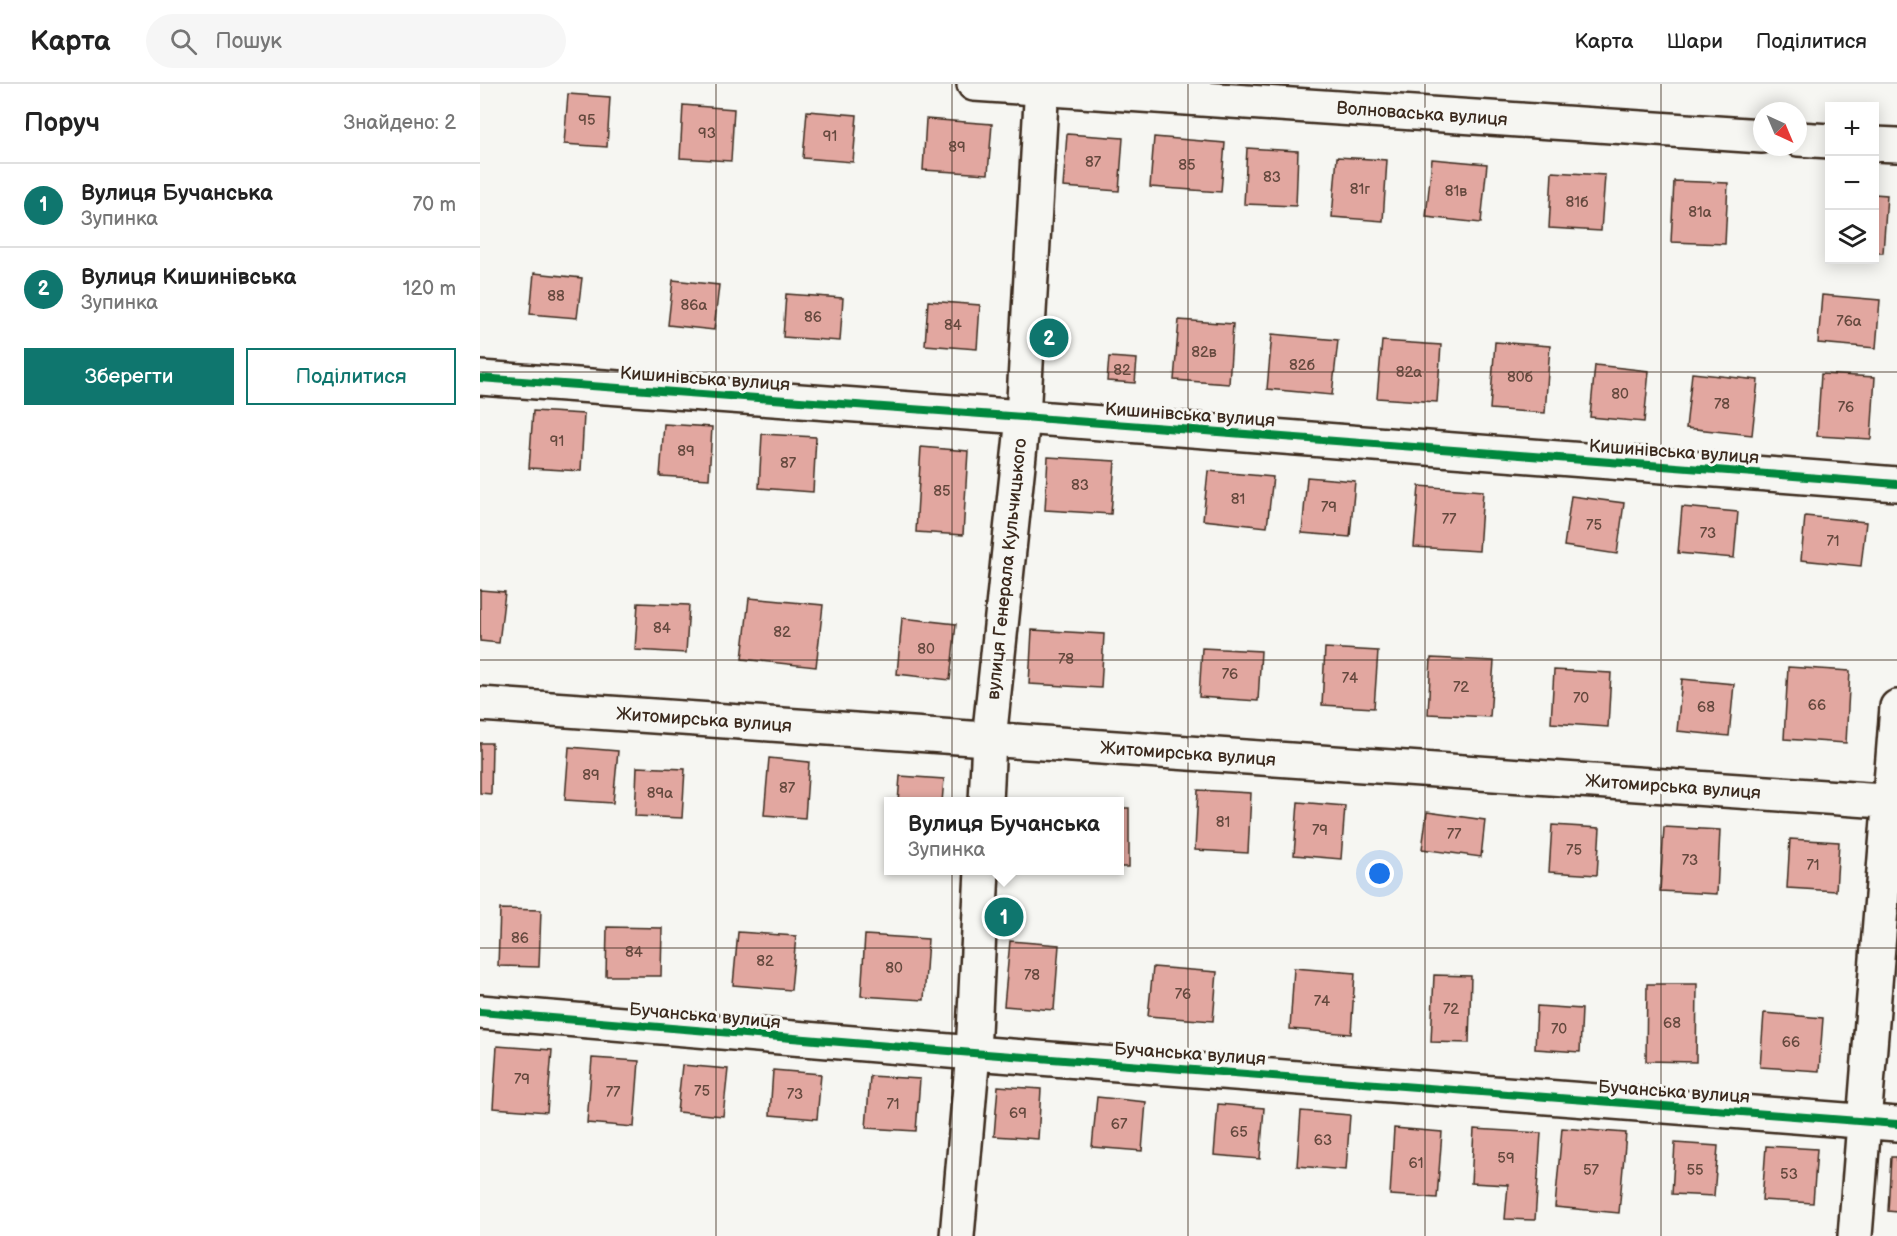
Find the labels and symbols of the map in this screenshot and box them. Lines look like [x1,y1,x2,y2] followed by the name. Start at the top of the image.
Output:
[1336,98,1508,130] street label: Волноваська вулиця
[1753,102,1807,156] north arrow
[578,111,596,130] house number: 95
[698,124,716,143] house number: 93
[823,127,837,146] house number: 91
[948,138,966,157] house number: 89
[1085,153,1102,172] house number: 87
[1178,156,1196,175] house number: 85
[1263,168,1281,187] house number: 83
[1350,180,1370,199] house number: 81г
[1445,182,1467,201] house number: 81в
[1566,193,1588,212] house number: 81б
[1688,203,1712,222] house number: 81а
[547,287,565,306] house number: 88
[681,296,708,315] house number: 86а
[804,308,822,327] house number: 86
[1836,312,1862,331] house number: 76а
[944,316,962,335] house number: 84
[1030,316,1068,360] pin: 2
[1191,343,1217,362] house number: 82в
[1289,356,1315,375] house number: 82б
[1113,361,1131,380] house number: 82
[619,363,791,395] street label: Кишинівська вулиця
[1396,363,1422,382] house number: 82а
[1507,368,1533,387] house number: 80б
[1611,385,1629,404] house number: 80
[1714,395,1730,414] house number: 78
[1838,398,1854,417] house number: 76
[1104,399,1276,431] street label: Кишинівська вулиця
[550,432,564,451] house number: 91
[1588,436,1760,468] street label: Кишинівська вулиця
[983,437,1031,701] street label: вулиця Генерала Кульчицького
[677,442,695,461] house number: 89
[780,454,797,473] house number: 87
[1071,476,1089,495] house number: 83
[933,482,951,501] house number: 85
[1231,490,1245,509] house number: 81
[1321,498,1337,517] house number: 79
[1442,510,1457,529] house number: 77
[1586,516,1602,535] house number: 75
[1700,524,1716,543] house number: 73
[1826,532,1840,551] house number: 71
[653,619,671,638] house number: 84
[773,623,791,642] house number: 82
[917,640,935,659] house number: 80
[1058,650,1074,669] house number: 78
[1222,665,1238,684] house number: 76
[1342,669,1358,688] house number: 74
[1453,678,1469,697] house number: 72
[1573,689,1589,708] house number: 70
[1808,696,1826,715] house number: 66
[1697,698,1715,717] house number: 68
[615,703,793,737] street label: Житомирська вулиця
[1099,737,1277,771] street label: Житомирська вулиця
[582,766,600,785] house number: 89
[1584,770,1762,804] street label: Житомирська вулиця
[779,779,796,798] house number: 87
[647,784,673,803] house number: 89а
[1216,813,1230,832] house number: 81
[1312,821,1328,840] house number: 79
[1447,825,1462,844] house number: 77
[1566,841,1582,860] house number: 75
[1682,851,1698,870] house number: 73
[1806,856,1820,875] house number: 71
[1365,859,1394,888] your location
[984,894,1024,940] pin: 1
[511,929,529,948] house number: 86
[625,943,643,962] house number: 84
[756,952,774,971] house number: 82
[885,959,903,978] house number: 80
[1024,966,1040,985] house number: 78
[1175,985,1191,1004] house number: 76
[1314,992,1330,1011] house number: 74
[628,999,782,1033] street label: Бучанська вулиця
[1443,1000,1459,1019] house number: 72
[1663,1014,1681,1033] house number: 68
[1551,1020,1567,1039] house number: 70
[1782,1033,1800,1052] house number: 66
[1113,1038,1267,1070] street label: Бучанська вулиця
[514,1070,530,1089] house number: 79
[1597,1076,1751,1108] street label: Бучанська вулиця
[694,1082,710,1101] house number: 75
[606,1083,621,1102] house number: 77
[787,1085,803,1104] house number: 73
[886,1095,900,1114] house number: 71
[1009,1104,1027,1123] house number: 69
[1111,1115,1128,1134] house number: 67
[1230,1123,1248,1142] house number: 65
[1314,1131,1332,1150] house number: 63
[1497,1149,1515,1168] house number: 59
[1409,1154,1423,1173] house number: 61
[1583,1161,1600,1180] house number: 57
[1686,1161,1704,1180] house number: 55
[1780,1165,1798,1184] house number: 53

